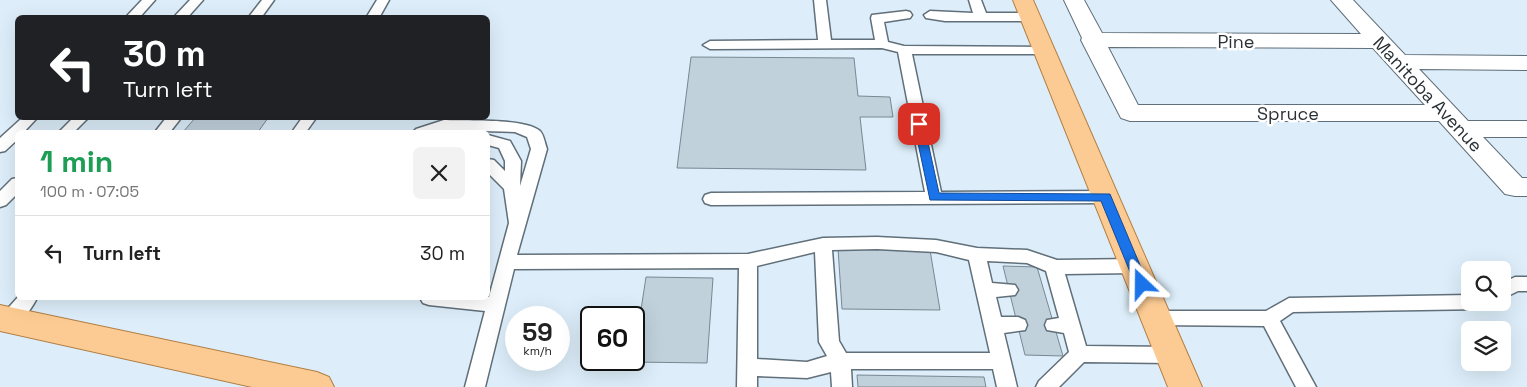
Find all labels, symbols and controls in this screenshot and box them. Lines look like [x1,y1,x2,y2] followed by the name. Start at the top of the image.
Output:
[1218,30,1254,53] street label: Pine
[1368,31,1488,157] street label: Manitoba Avenue
[123,32,206,76] text: 30 m
[40,35,105,100] icon: left
[123,75,213,103] text: Turn left
[1257,102,1319,125] street label: Spruce
[898,103,940,145] pin
[905,110,933,138] icon: arrive
[40,142,113,181] text: 1 min
[413,147,465,199] button: close
[40,181,139,202] text: 100 m · 07:05
[40,239,68,267] icon: left
[83,241,161,266] text: Turn left
[420,241,465,266] text: 30 m
[1115,257,1167,309] position arrow
[1461,261,1511,371] map controls
[1461,261,1511,311] button: search
[580,306,645,371] speed limit sign: 60
[522,316,553,348] text: 59
[1461,321,1511,371] button: layers
[523,343,552,359] text: km/h

